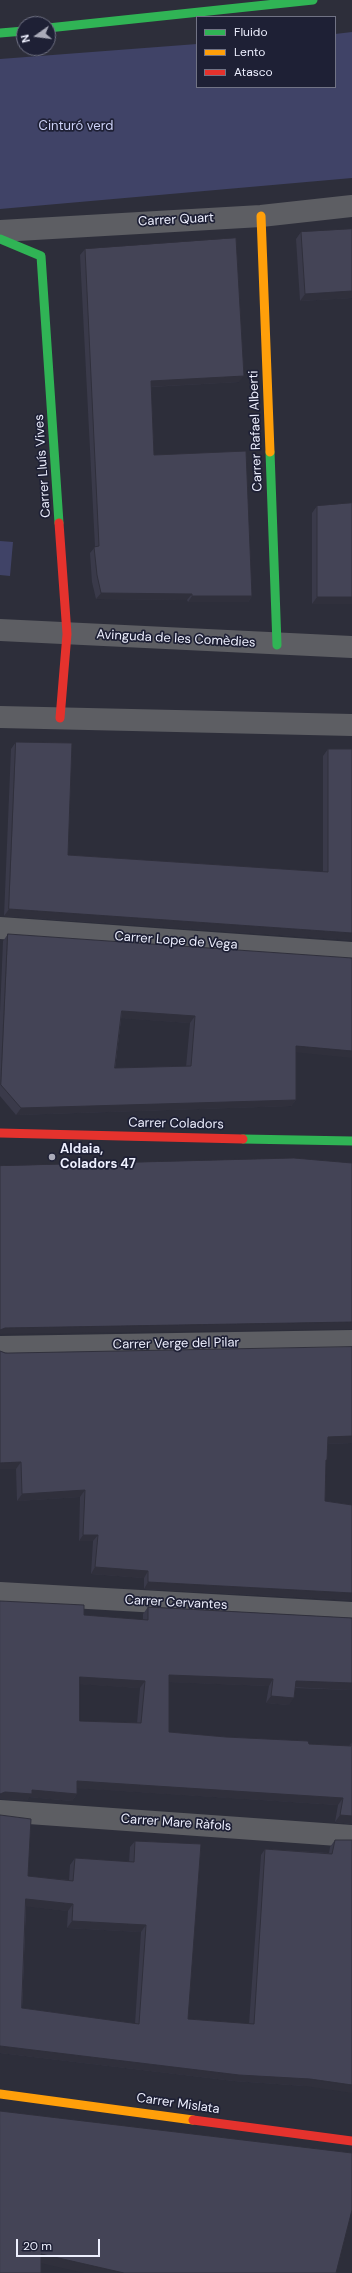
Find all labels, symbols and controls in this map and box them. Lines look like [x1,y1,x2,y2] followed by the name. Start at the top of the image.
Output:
[16,16,56,56] north arrow
[196,16,336,88] legend
[234,24,268,40] text: Fluido
[18,33,33,44] text: N
[234,44,265,60] text: Lento
[234,64,273,80] text: Atasco
[39,119,113,135] park label: Cinturó verd
[138,210,214,230] street label: Carrer Quart
[246,370,266,492] street label: Carrer Rafael Alberti
[32,414,54,518] street label: Carrer Lluís Vives
[96,627,256,651] street label: Avinguda de les Comèdies
[114,929,238,953] street label: Carrer Lope de Vega
[128,1115,224,1133] street label: Carrer Coladors
[60,1142,136,1173] place label: Aldaia, Coladors 47
[47,1152,57,1162] marker: Aldaia, Coladors 47
[113,1335,239,1353] street label: Carrer Verge del Pilar
[124,1593,228,1613] street label: Carrer Cervantes
[120,1811,232,1835] street label: Carrer Mare Ràfols
[135,2090,221,2118] street label: Carrer Mislata
[18,2231,102,2257] scale bar
[23,2238,52,2254] text: 20 m

